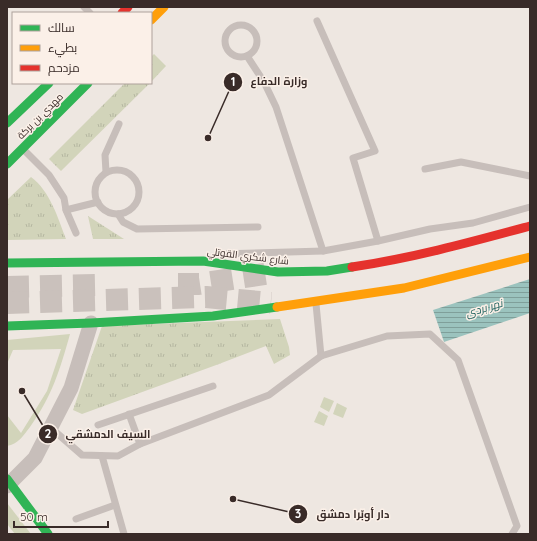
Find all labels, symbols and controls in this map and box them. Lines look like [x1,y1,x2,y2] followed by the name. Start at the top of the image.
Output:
[12,12,152,84] legend
[48,20,75,35] text: سالك
[48,40,77,58] text: بطيء
[48,60,80,76] text: مزدحم
[223,70,315,93] callout: وزارة الدفاع
[231,74,235,89] text: 1
[251,74,307,89] text: وزارة الدفاع
[14,90,67,143] street label: مهدي بن بركة
[206,245,290,268] street label: شارع شكري القوتلي
[464,295,505,320] water label: نهر بردى
[38,423,159,446] callout: السيف الدمشقي
[45,426,52,441] text: 2
[65,427,151,444] text: السيف الدمشقي
[288,502,397,525] callout: دار أوبّرا دمشق
[14,503,108,529] scale bar
[295,506,301,521] text: 3
[317,507,389,522] text: دار أوبّرا دمشق
[20,509,48,524] text: 50 m

